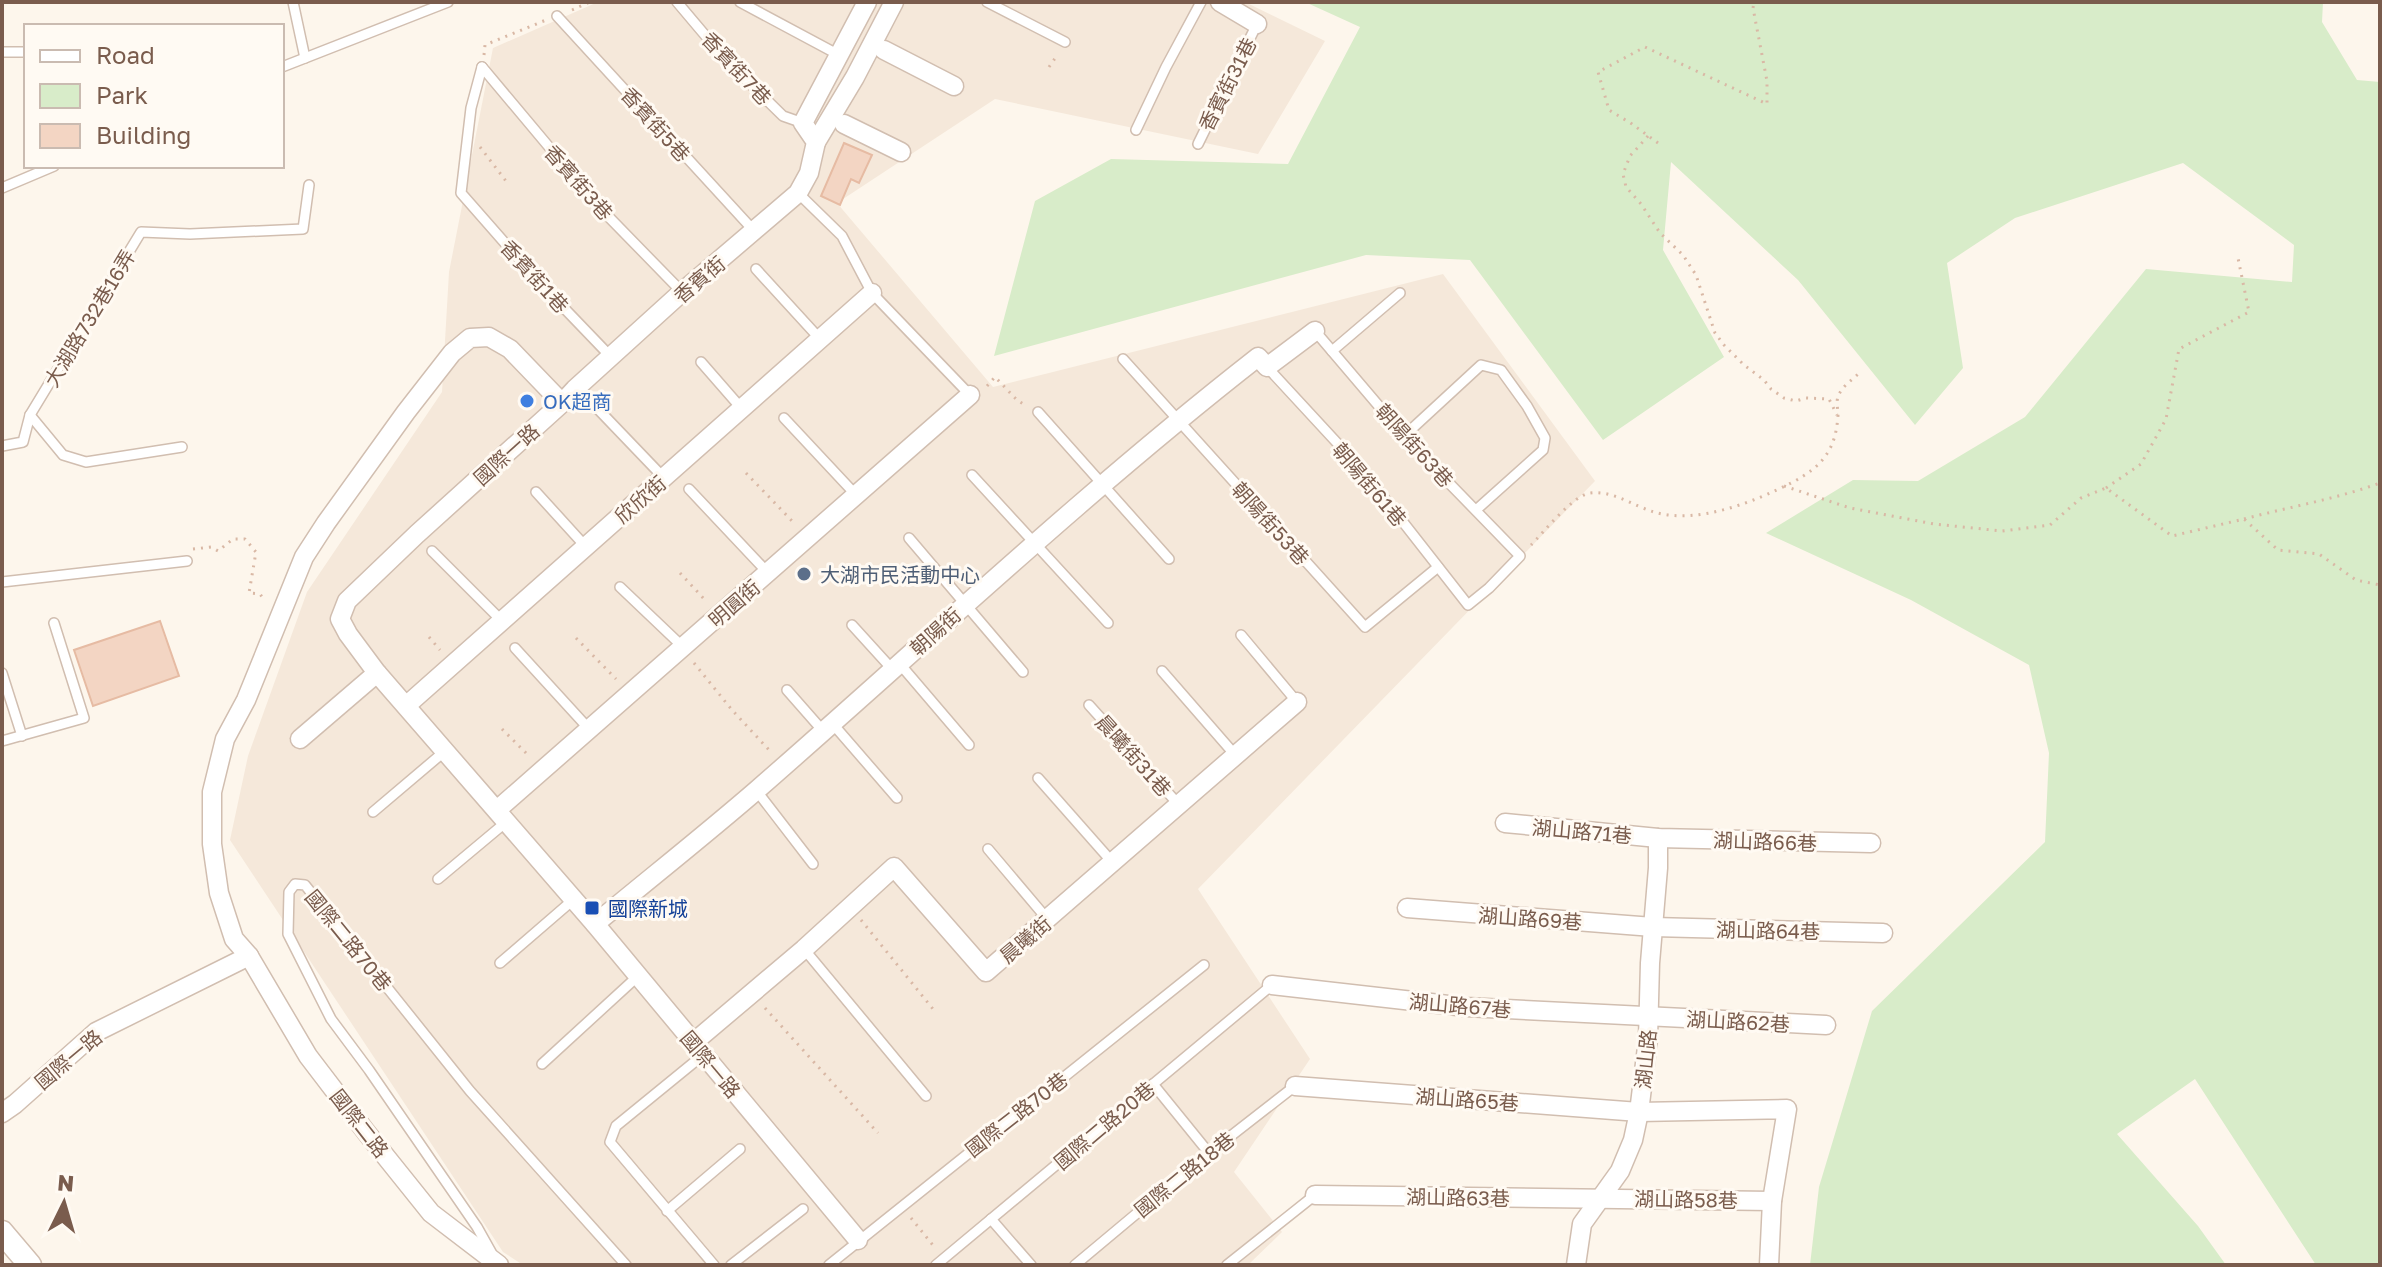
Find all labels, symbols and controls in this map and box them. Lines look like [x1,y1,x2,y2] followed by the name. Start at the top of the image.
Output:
[24,24,284,168] legend
[697,27,777,109] street label: 香賓街7巷
[1193,33,1261,135] street label: 香賓街31巷
[96,40,155,69] text: Road
[96,80,148,109] text: Park
[616,82,696,166] street label: 香賓街5巷
[96,120,191,149] text: Building
[540,140,618,224] street label: 香賓街3巷
[496,235,574,317] street label: 香賓街1巷
[39,245,139,391] street label: 大湖路732巷16弄
[668,251,730,307] street label: 香賓街
[543,389,612,413] place label: OK超商
[518,392,536,410] marker: OK超商
[1371,398,1459,492] street label: 朝陽街63巷
[468,418,544,490] street label: 國際一路
[1328,437,1412,531] street label: 朝陽街61巷
[609,470,671,528] street label: 欣欣街
[1228,477,1314,569] street label: 朝陽街53巷
[820,562,980,586] place label: 大湖市民活動中心
[795,565,813,583] marker: 大湖市民活動中心
[703,574,765,632] street label: 明圓街
[905,602,965,660] street label: 朝陽街
[1091,709,1177,801] street label: 晨曦街31巷
[1531,815,1633,847] street label: 湖山路71巷
[1713,827,1817,855] street label: 湖山路66巷
[301,885,397,995] street label: 國際二路70巷
[608,896,688,920] place label: 國際新城
[583,899,601,917] marker: 國際新城
[1477,902,1583,934] street label: 湖山路69巷
[994,911,1056,967] street label: 晨曦街
[1716,917,1820,943] street label: 湖山路64巷
[1408,989,1512,1021] street label: 湖山路67巷
[1686,1006,1790,1036] street label: 湖山路62巷
[30,1024,106,1094] street label: 國際一路
[676,1026,746,1102] street label: 國際一路
[1630,1028,1660,1090] street label: 湖山路
[960,1067,1072,1161] street label: 國際二路70巷
[1049,1076,1159,1174] street label: 國際二路20巷
[1414,1083,1520,1115] street label: 湖山路65巷
[326,1084,394,1162] street label: 國際二路
[1129,1126,1239,1222] street label: 國際二路18巷
[24,1163,104,1243] north arrow
[56,1168,75,1197] text: N
[1406,1184,1510,1210] street label: 湖山路63巷
[1634,1186,1738,1212] street label: 湖山路58巷

